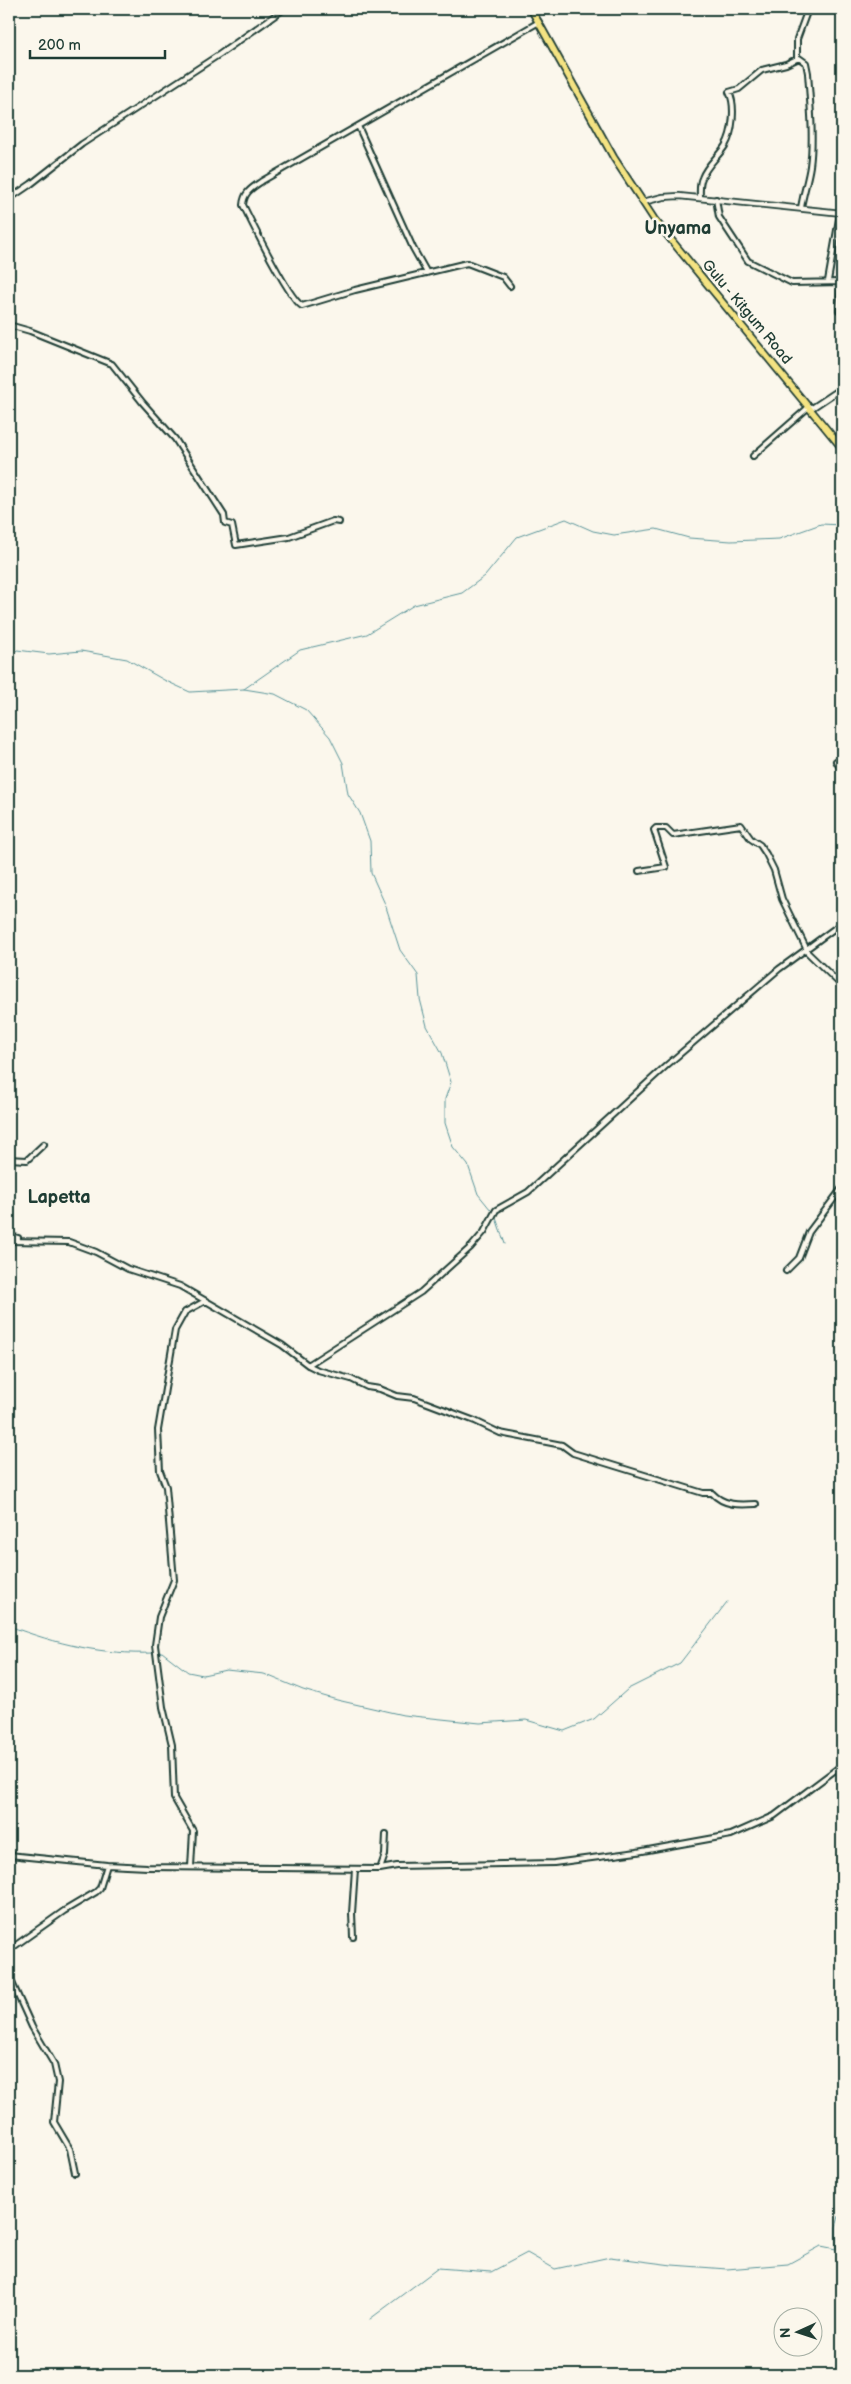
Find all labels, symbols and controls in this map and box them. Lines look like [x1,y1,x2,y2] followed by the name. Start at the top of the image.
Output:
[30,28,165,60] scale bar
[38,36,81,55] text: 200 m
[645,218,711,239] district label: Unyama
[698,256,796,368] street label: Gulu - Kitgum Road
[27,1187,91,1208] district label: Lapetta
[774,2306,824,2356] north arrow
[777,2327,794,2338] text: N

